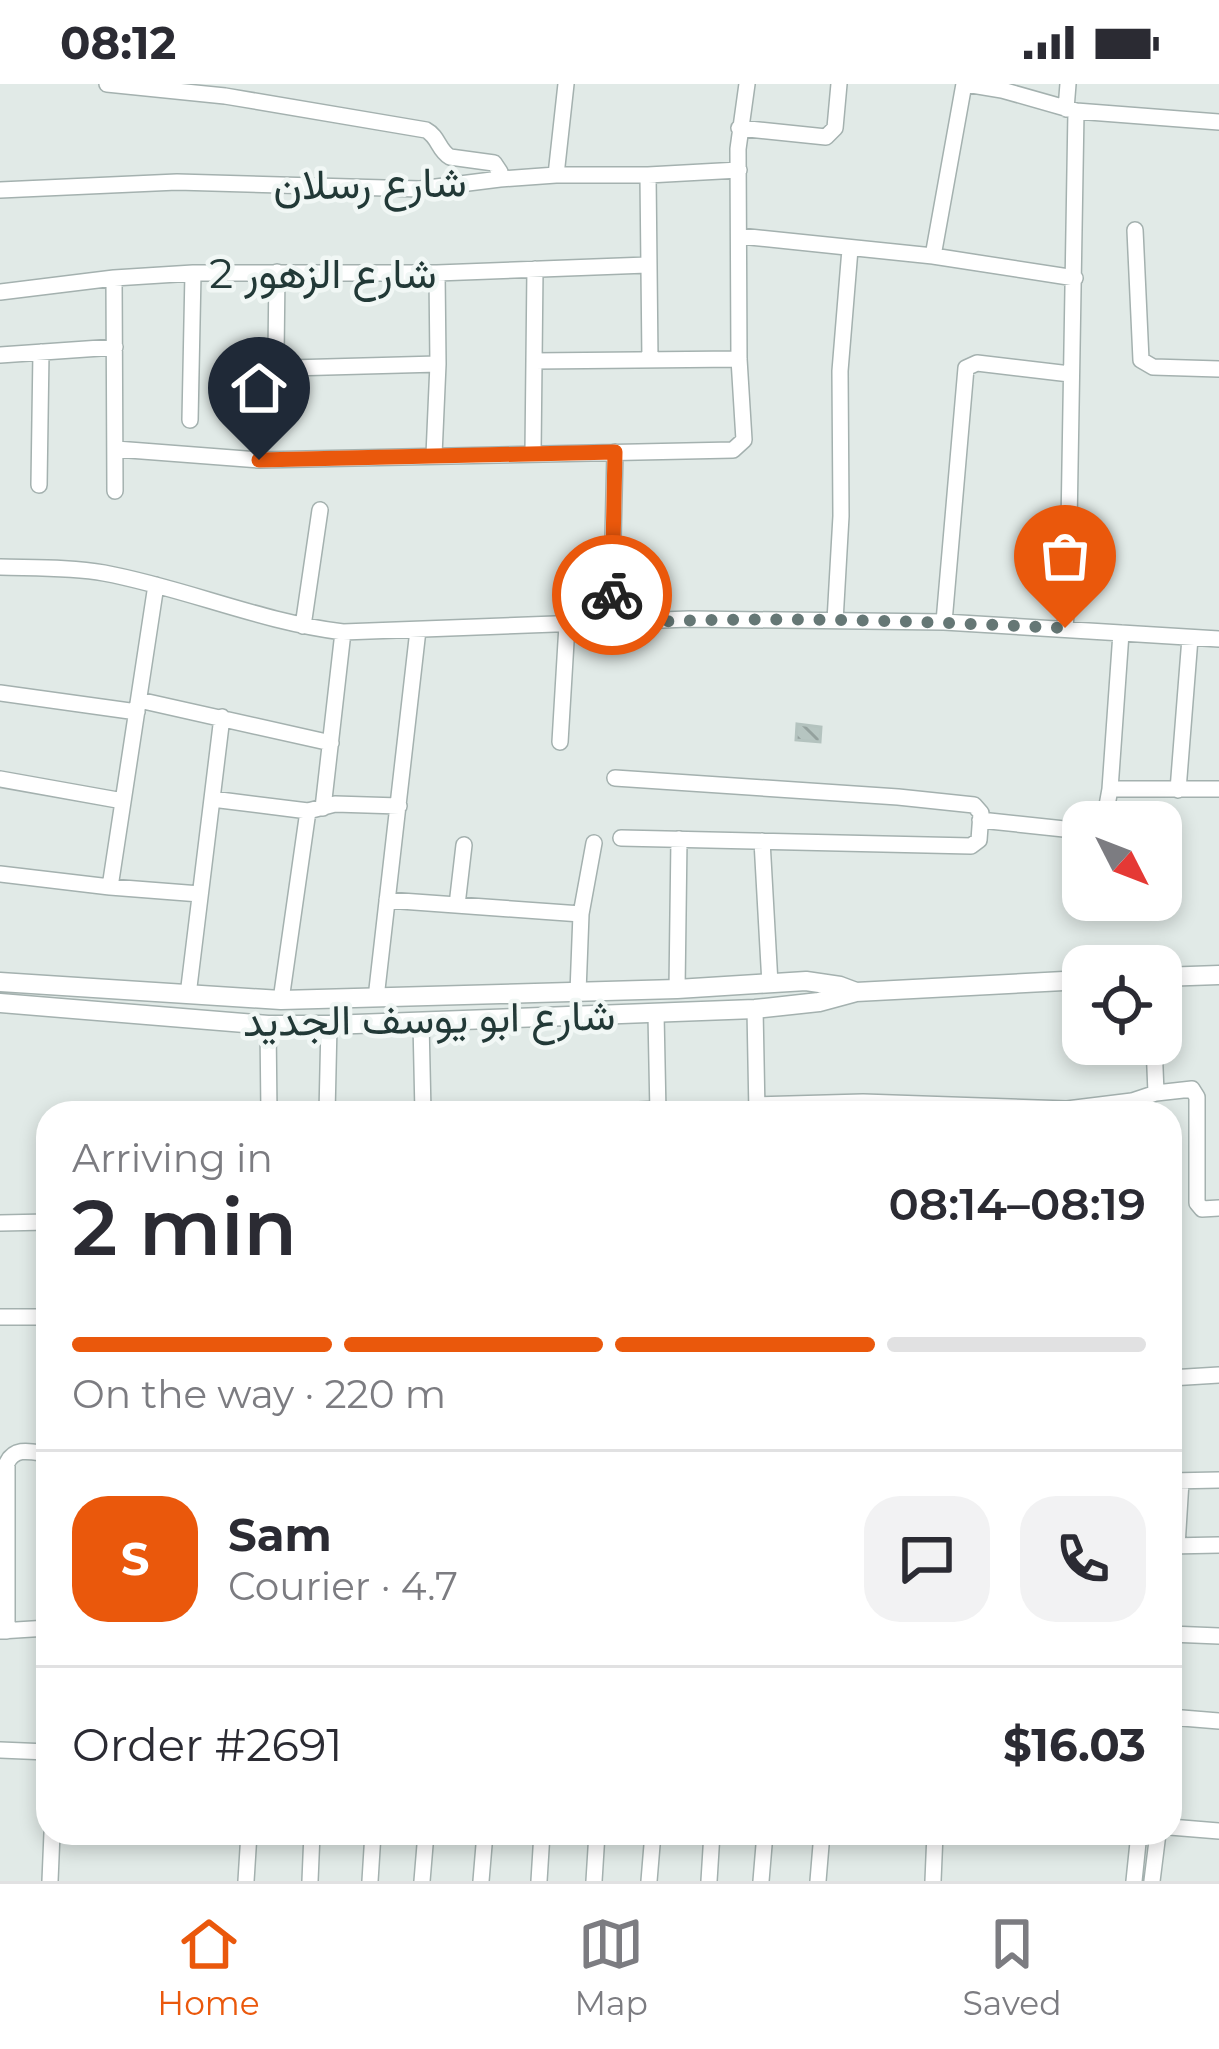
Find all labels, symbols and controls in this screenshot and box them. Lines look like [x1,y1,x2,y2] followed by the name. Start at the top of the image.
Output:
[60,15,176,70] text: 08:12
[273,155,467,214] street label: شارع رسلان
[209,247,437,302] street label: شارع الزهور 2
[208,337,310,460] pin
[226,355,292,421] icon: home
[1014,505,1116,628] pin
[1032,523,1098,589] icon: bag
[552,535,672,655] courier
[579,562,645,628] icon: bike
[1062,801,1182,921] north arrow
[1062,801,1182,1065] map controls
[1062,945,1182,1065] button: locate
[242,989,616,1050] street label: شارع ابو يوسف الجديد
[72,1134,273,1182] text: Arriving in
[889,1176,1146,1231] text: 08:14–08:19
[72,1179,297,1275] text: 2 min
[72,1370,446,1418] text: On the way · 220 m
[864,1496,990,1622] button: chat
[1020,1496,1146,1622] button: phone
[228,1507,332,1562] text: Sam
[121,1531,149,1586] text: S
[228,1562,458,1610] text: Courier · 4.7
[72,1717,343,1772] text: Order #2691
[1003,1717,1146,1772] text: $16.03
[157,1911,260,2023] tab: Home
[574,1911,648,2023] tab: Map
[963,1911,1062,2023] tab: Saved

